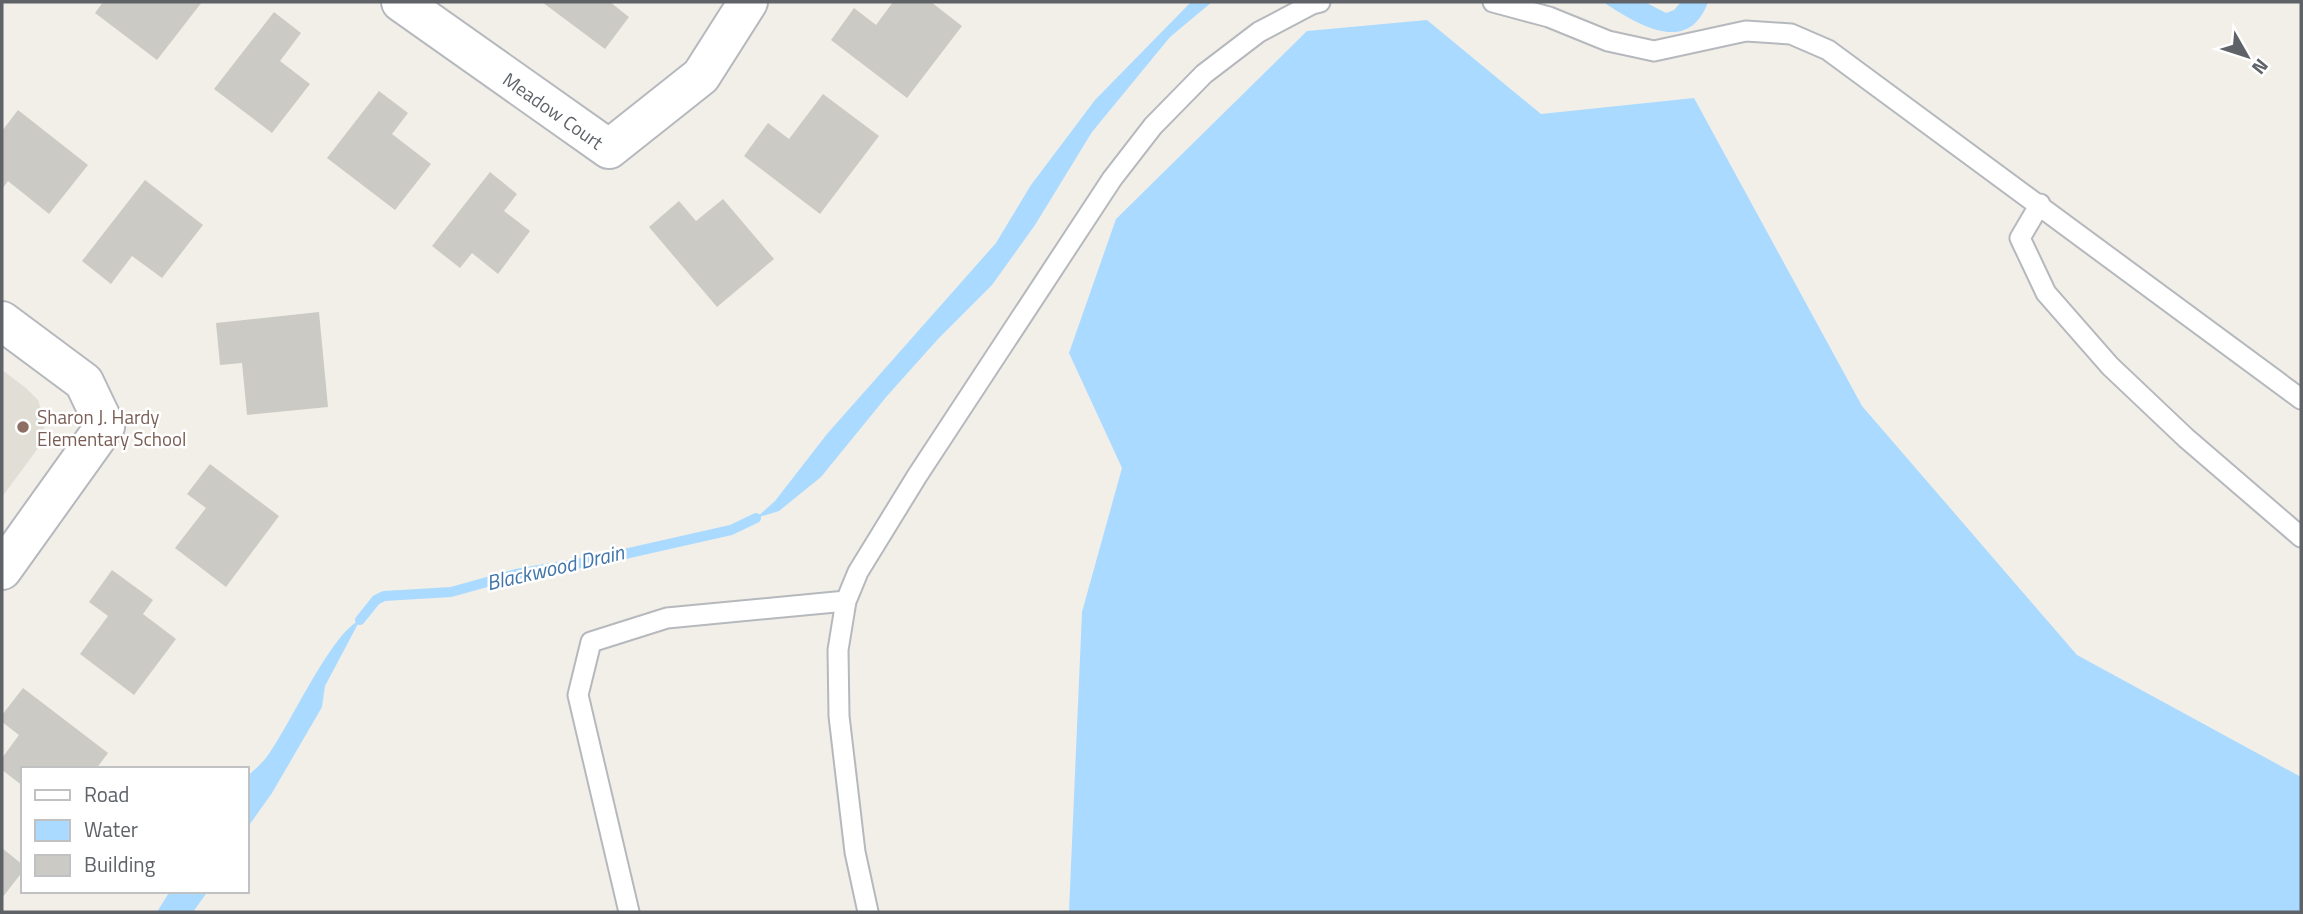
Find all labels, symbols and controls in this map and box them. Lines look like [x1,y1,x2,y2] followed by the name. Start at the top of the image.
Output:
[2212,21,2282,91] north arrow
[2245,53,2276,81] text: N
[497,64,610,156] street label: Meadow Court
[37,402,186,453] place label: Sharon J. Hardy Elementary School
[15,419,31,435] marker: Sharon J. Hardy Elementary School
[483,535,628,598] water label: Blackwood Drain
[21,767,248,893] legend
[84,778,129,810] text: Road
[84,813,138,845] text: Water
[84,848,156,880] text: Building

